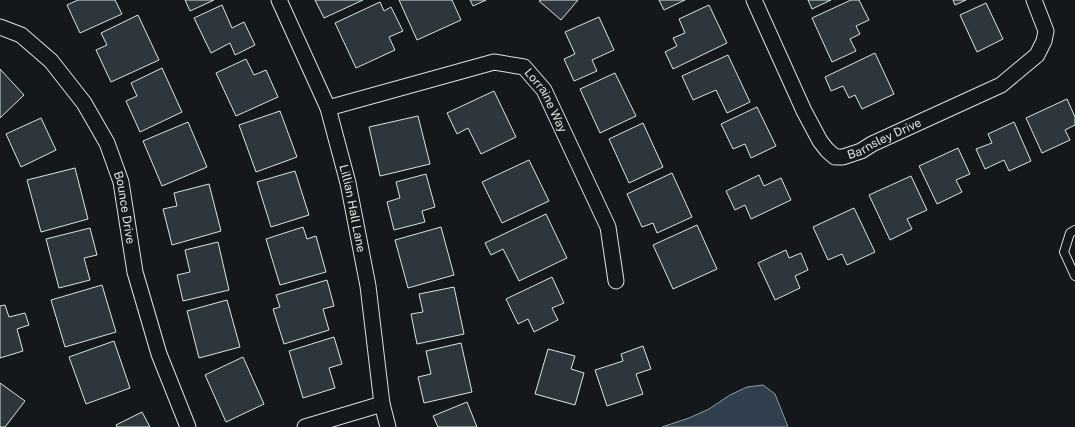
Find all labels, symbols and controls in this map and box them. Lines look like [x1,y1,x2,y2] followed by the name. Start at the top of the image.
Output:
[521,65,570,135] street label: Lorraine Way
[846,115,924,162] street label: Barnsley Drive
[336,163,368,254] street label: Lillian Hall Lane
[111,169,138,245] street label: Bounce Drive

